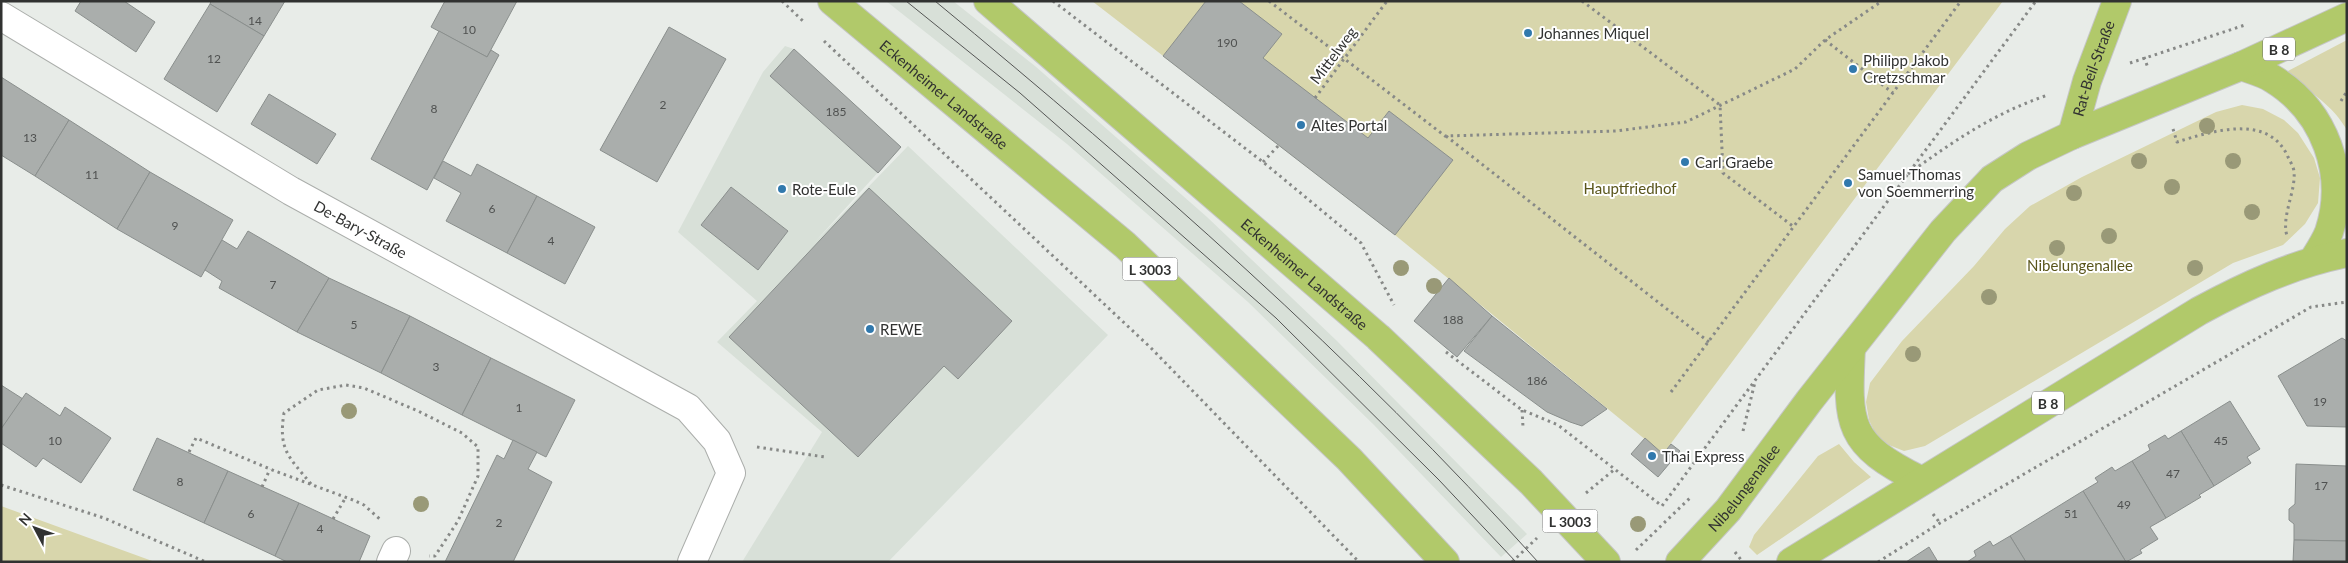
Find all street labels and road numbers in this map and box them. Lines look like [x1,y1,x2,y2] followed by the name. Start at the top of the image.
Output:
[2069,18,2118,118] street label: Rat-Beil-Straße
[1306,23,1360,87] street label: Mittelweg
[876,36,1012,153] street label: Eckenheimer Landstraße
[2263,38,2295,61] road number: B 8
[311,196,410,262] street label: De-Bary-Straße
[1238,214,1372,333] street label: Eckenheimer Landstraße
[1122,258,1178,280] road number: L 3003
[2032,392,2064,414] road number: B 8
[1704,440,1783,535] street label: Nibelungenallee
[1542,510,1598,532] road number: L 3003

